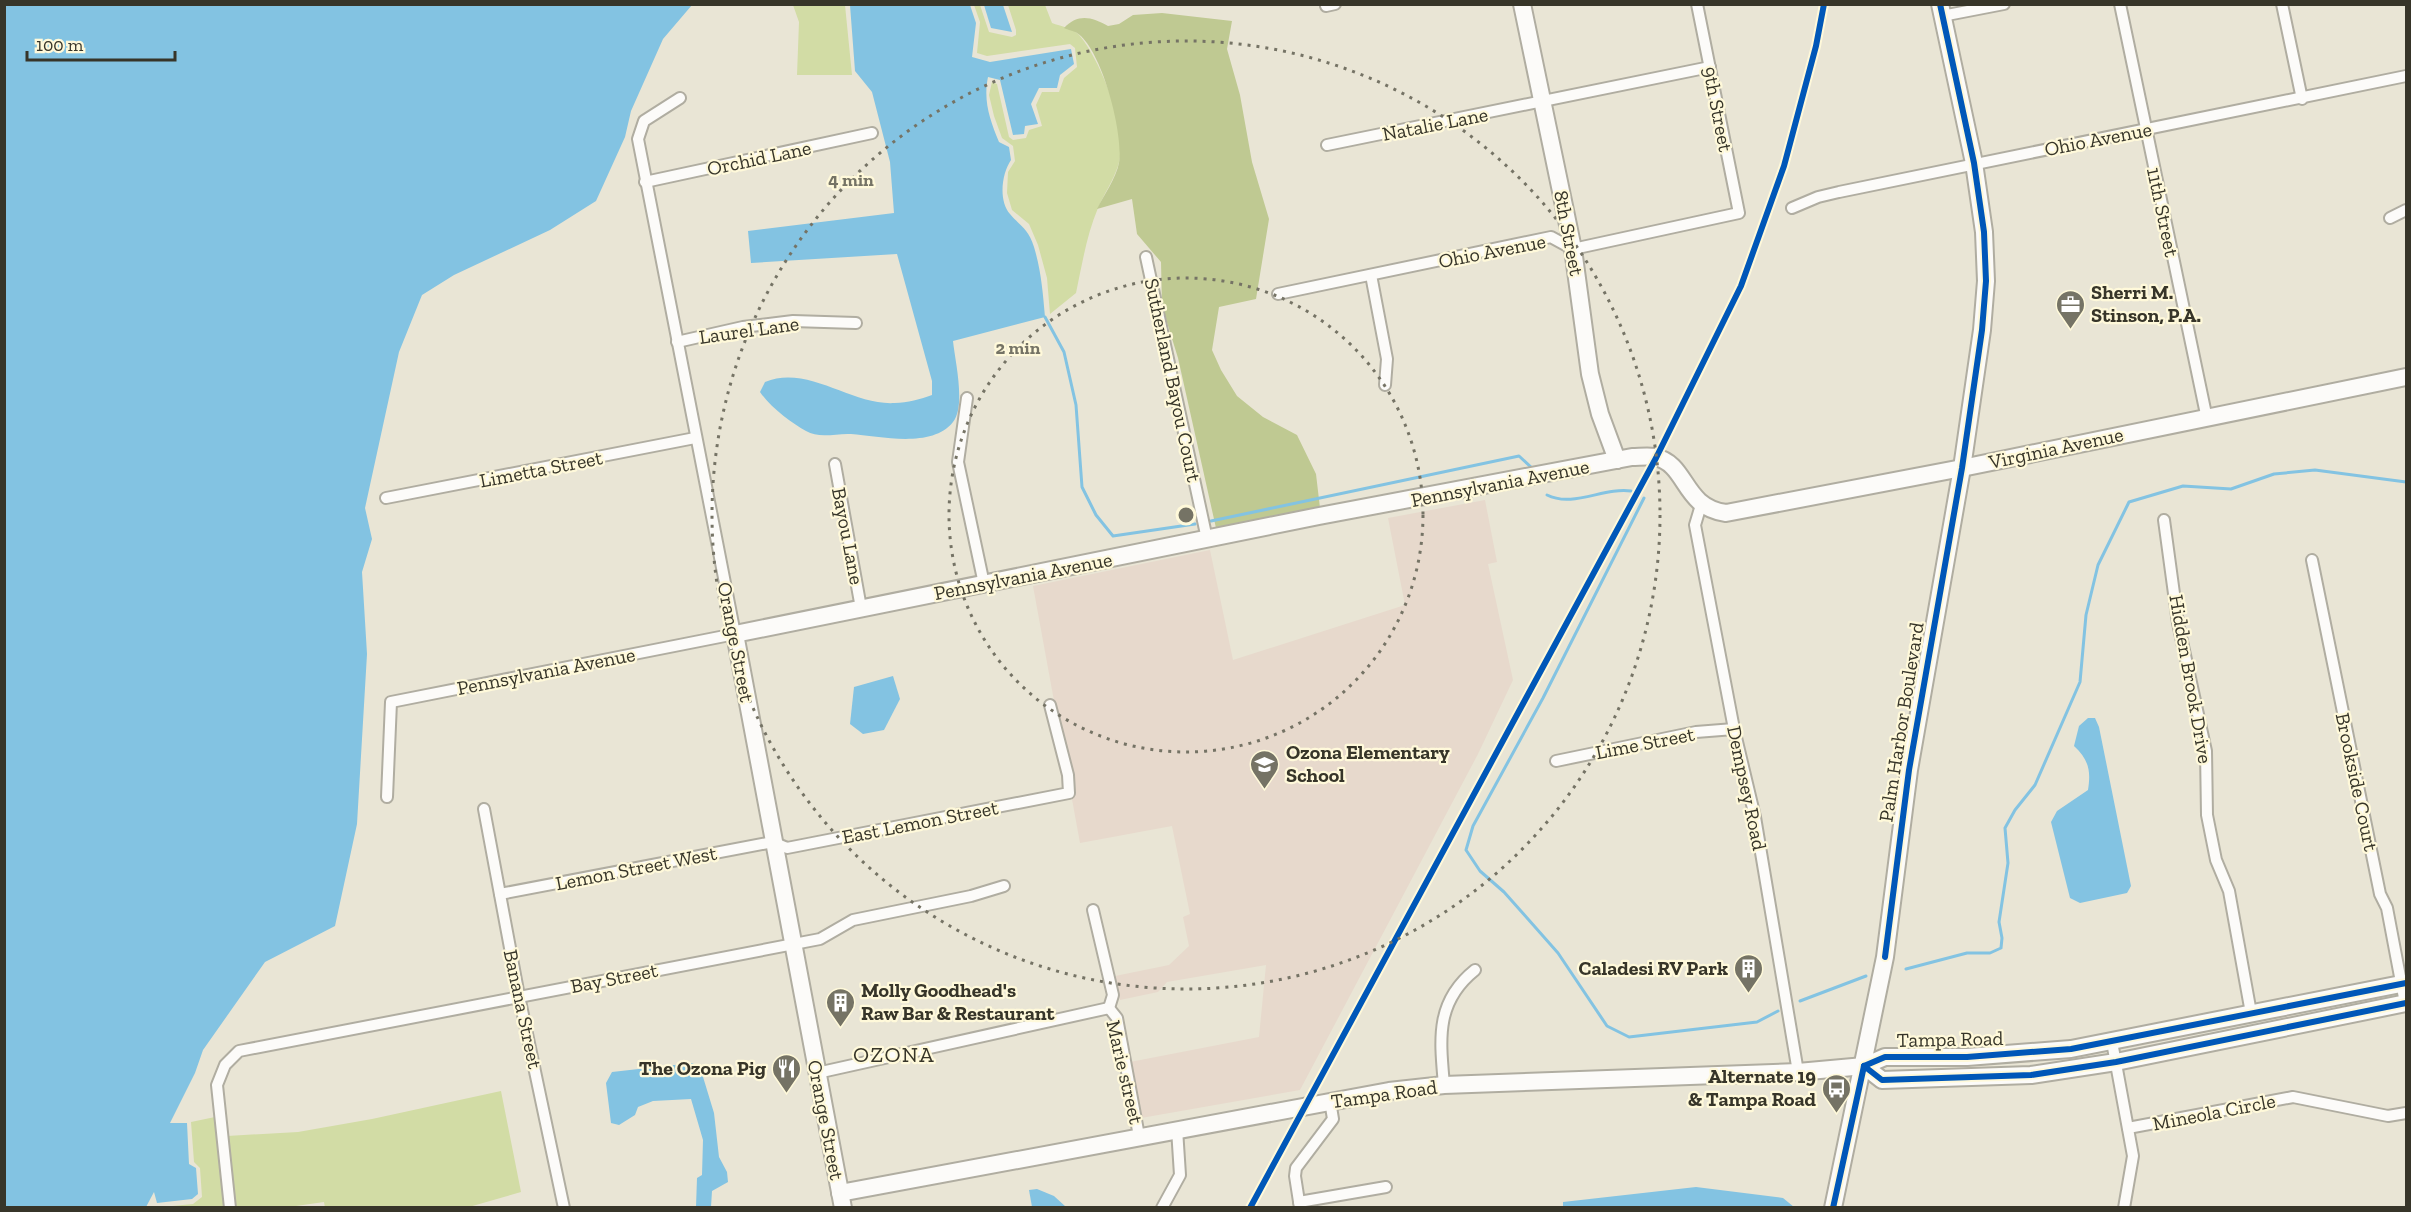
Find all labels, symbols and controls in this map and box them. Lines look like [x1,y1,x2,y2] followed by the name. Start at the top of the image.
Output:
[27,24,176,62] scale bar
[36,34,84,56] text: 100 m
[1698,64,1738,154] street label: 9th Street
[1380,102,1490,146] street label: Natalie Lane
[2042,117,2154,161] street label: Ohio Avenue
[705,135,813,181] street label: Orchid Lane
[2142,165,2184,260] street label: 11th Street
[828,169,874,191] text: 4 min
[1549,188,1589,278] street label: 8th Street
[1436,229,1548,273] street label: Ohio Avenue
[1140,276,1206,485] street label: Sutherland Bayou Court
[2091,280,2201,327] place label: Sherri M. Stinson, P.A.
[2054,288,2086,330] office icon: Sherri M. Stinson, P.A.
[697,311,801,349] street label: Laurel Lane
[996,337,1041,359] text: 2 min
[1985,422,2126,474] street label: Virginia Avenue
[477,445,605,493] street label: Limetta Street
[1409,454,1591,512] street label: Pennsylvania Avenue
[827,485,869,587] street label: Bayou Lane
[1176,505,1196,525] centre of rings
[932,547,1114,605] street label: Pennsylvania Avenue
[713,580,760,705] street label: Orange Street
[2164,593,2218,765] street label: Hidden Brook Drive
[1873,620,1929,824] street label: Palm Harbor Boulevard
[455,642,637,700] street label: Pennsylvania Avenue
[2331,711,2384,854] street label: Brookside Court
[1593,722,1697,764] street label: Lime Street
[1722,723,1772,853] street label: Dempsey Road
[1286,740,1450,787] place label: Ozona Elementary School
[1249,748,1281,790] school or university icon: Ozona Elementary School
[840,795,1001,849] street label: East Lemon Street
[553,840,719,895] street label: Lemon Street West
[499,947,547,1071] street label: Banana Street
[1733,952,1765,994] building icon: Caladesi RV Park
[1579,956,1728,980] place label: Caladesi RV Park
[568,958,660,998] street label: Bay Street
[861,978,1056,1025] place label: Molly Goodhead's Raw Bar & Restaurant
[824,986,856,1028] building icon: Molly Goodhead's Raw Bar & Restaurant
[1101,1018,1149,1127] street label: Marie street
[1896,1026,2004,1052] street label: Tampa Road
[853,1041,935,1068] district label: OZONA
[771,1052,803,1094] restaurant icon: The Ozona Pig
[639,1056,767,1080] place label: The Ozona Pig
[803,1058,850,1183] street label: Orange Street
[1688,1064,1817,1111] place label: Alternate 19 & Tampa Road
[1821,1072,1853,1114] bus stop icon: Alternate 19 & Tampa Road
[1329,1075,1439,1113] street label: Tampa Road
[2150,1088,2278,1136] street label: Mineola Circle

